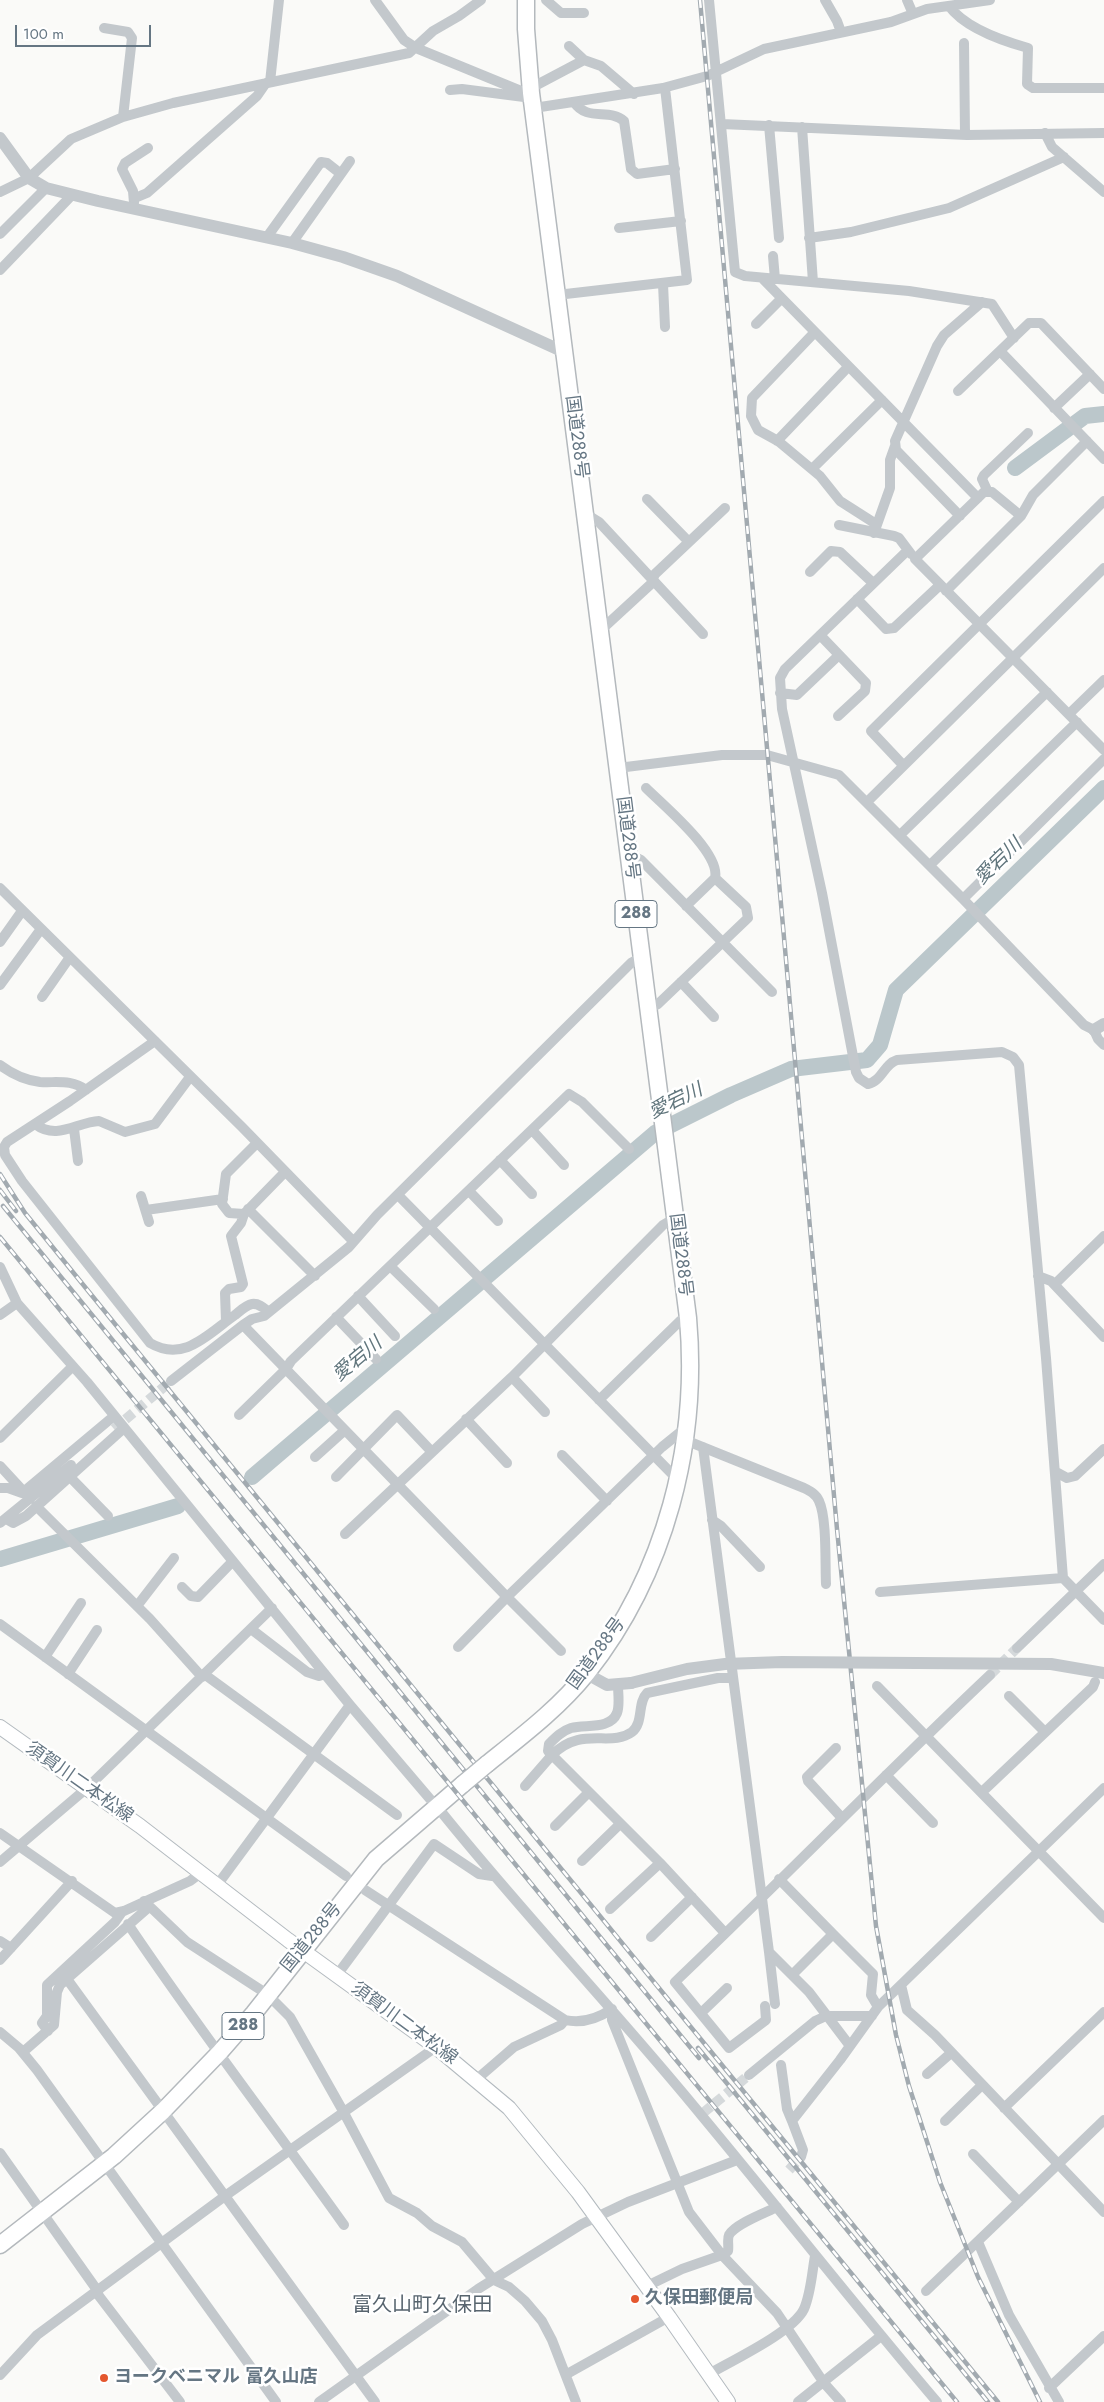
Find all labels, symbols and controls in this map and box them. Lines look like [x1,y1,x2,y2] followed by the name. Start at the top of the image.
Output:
[18,15,154,47] scale bar
[23,23,64,45] text: 100 m
[560,394,592,480] street label: 国道288号
[611,795,643,881] street label: 国道288号
[971,834,1027,890] water label: 愛宕川
[615,901,657,928] road number: 288
[645,1079,707,1125] water label: 愛宕川
[664,1212,696,1298] street label: 国道288号
[329,1333,387,1387] water label: 愛宕川
[564,1614,630,1694] street label: 国道288号
[21,1738,137,1828] street label: 須賀川二本松線
[277,1899,347,1977] street label: 国道288号
[347,1978,461,2070] street label: 須賀川二本松線
[222,2012,264,2040] road number: 288
[645,2288,753,2310] place label: 久保田郵便局
[629,2293,641,2305] marker: 久保田郵便局
[352,2294,492,2318] district label: 富久山町久保田
[114,2367,317,2389] place label: ヨークベニマル 富久山店
[98,2372,110,2384] marker: ヨークベニマル 富久山店

